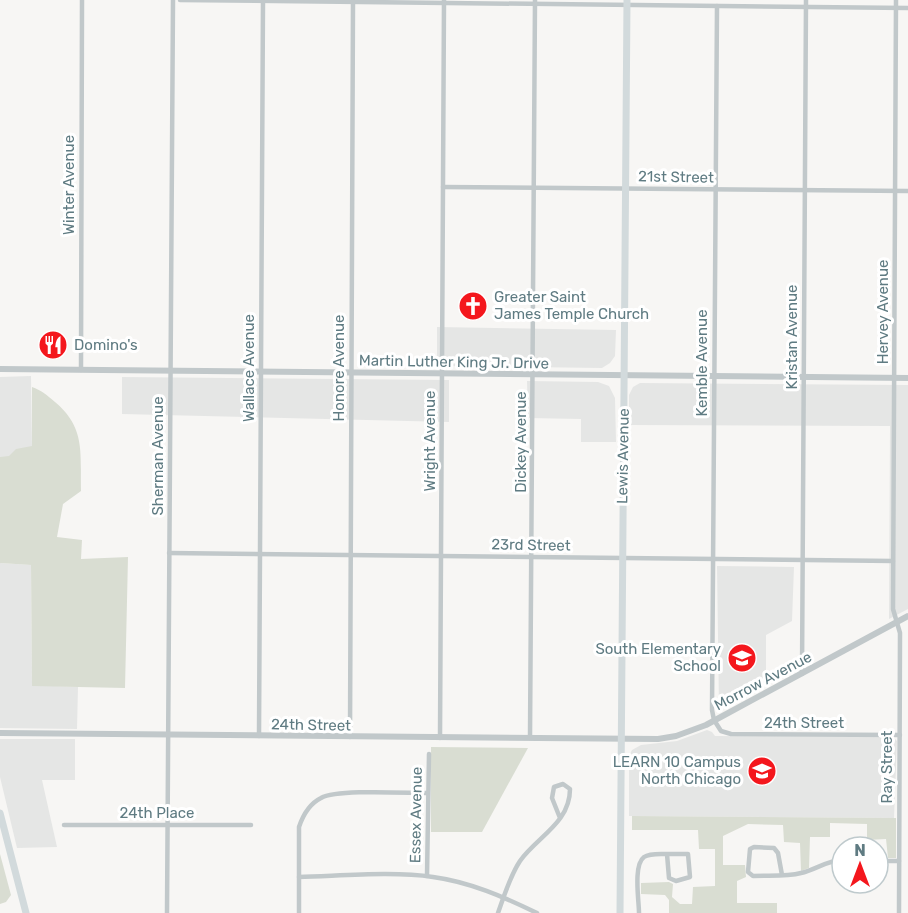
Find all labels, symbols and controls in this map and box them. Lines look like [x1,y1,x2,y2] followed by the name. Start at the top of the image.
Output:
[60,135,78,235] street label: Winter Avenue
[638,167,714,187] street label: 21st Street
[874,260,892,364] street label: Hervey Avenue
[783,284,801,390] street label: Kristan Avenue
[494,288,649,323] place label: Greater Saint James Temple Church
[457,290,489,322] church icon: Greater Saint James Temple Church
[693,309,711,417] street label: Kemble Avenue
[240,314,258,422] street label: Wallace Avenue
[330,315,348,421] street label: Honore Avenue
[37,329,69,361] restaurant icon: Domino's
[74,336,138,354] place label: Domino's
[359,351,549,373] street label: Martin Luther King Jr. Drive
[421,391,439,491] street label: Wright Avenue
[512,391,530,493] street label: Dickey Avenue
[149,396,167,516] street label: Sherman Avenue
[613,408,633,504] street label: Lewis Avenue
[491,535,571,555] street label: 23rd Street
[595,640,721,675] place label: South Elementary School
[726,642,758,674] school or university icon: South Elementary School
[711,648,815,714] street label: Morrow Avenue
[764,714,844,732] street label: 24th Street
[271,715,351,735] street label: 24th Street
[878,730,896,803] street label: Ray Street
[613,753,741,788] place label: LEARN 10 Campus North Chicago
[746,755,778,787] school or university icon: LEARN 10 Campus North Chicago
[406,767,426,863] street label: Essex Avenue
[120,804,194,822] street label: 24th Place
[830,835,890,895] north arrow
[854,841,866,860] text: N

